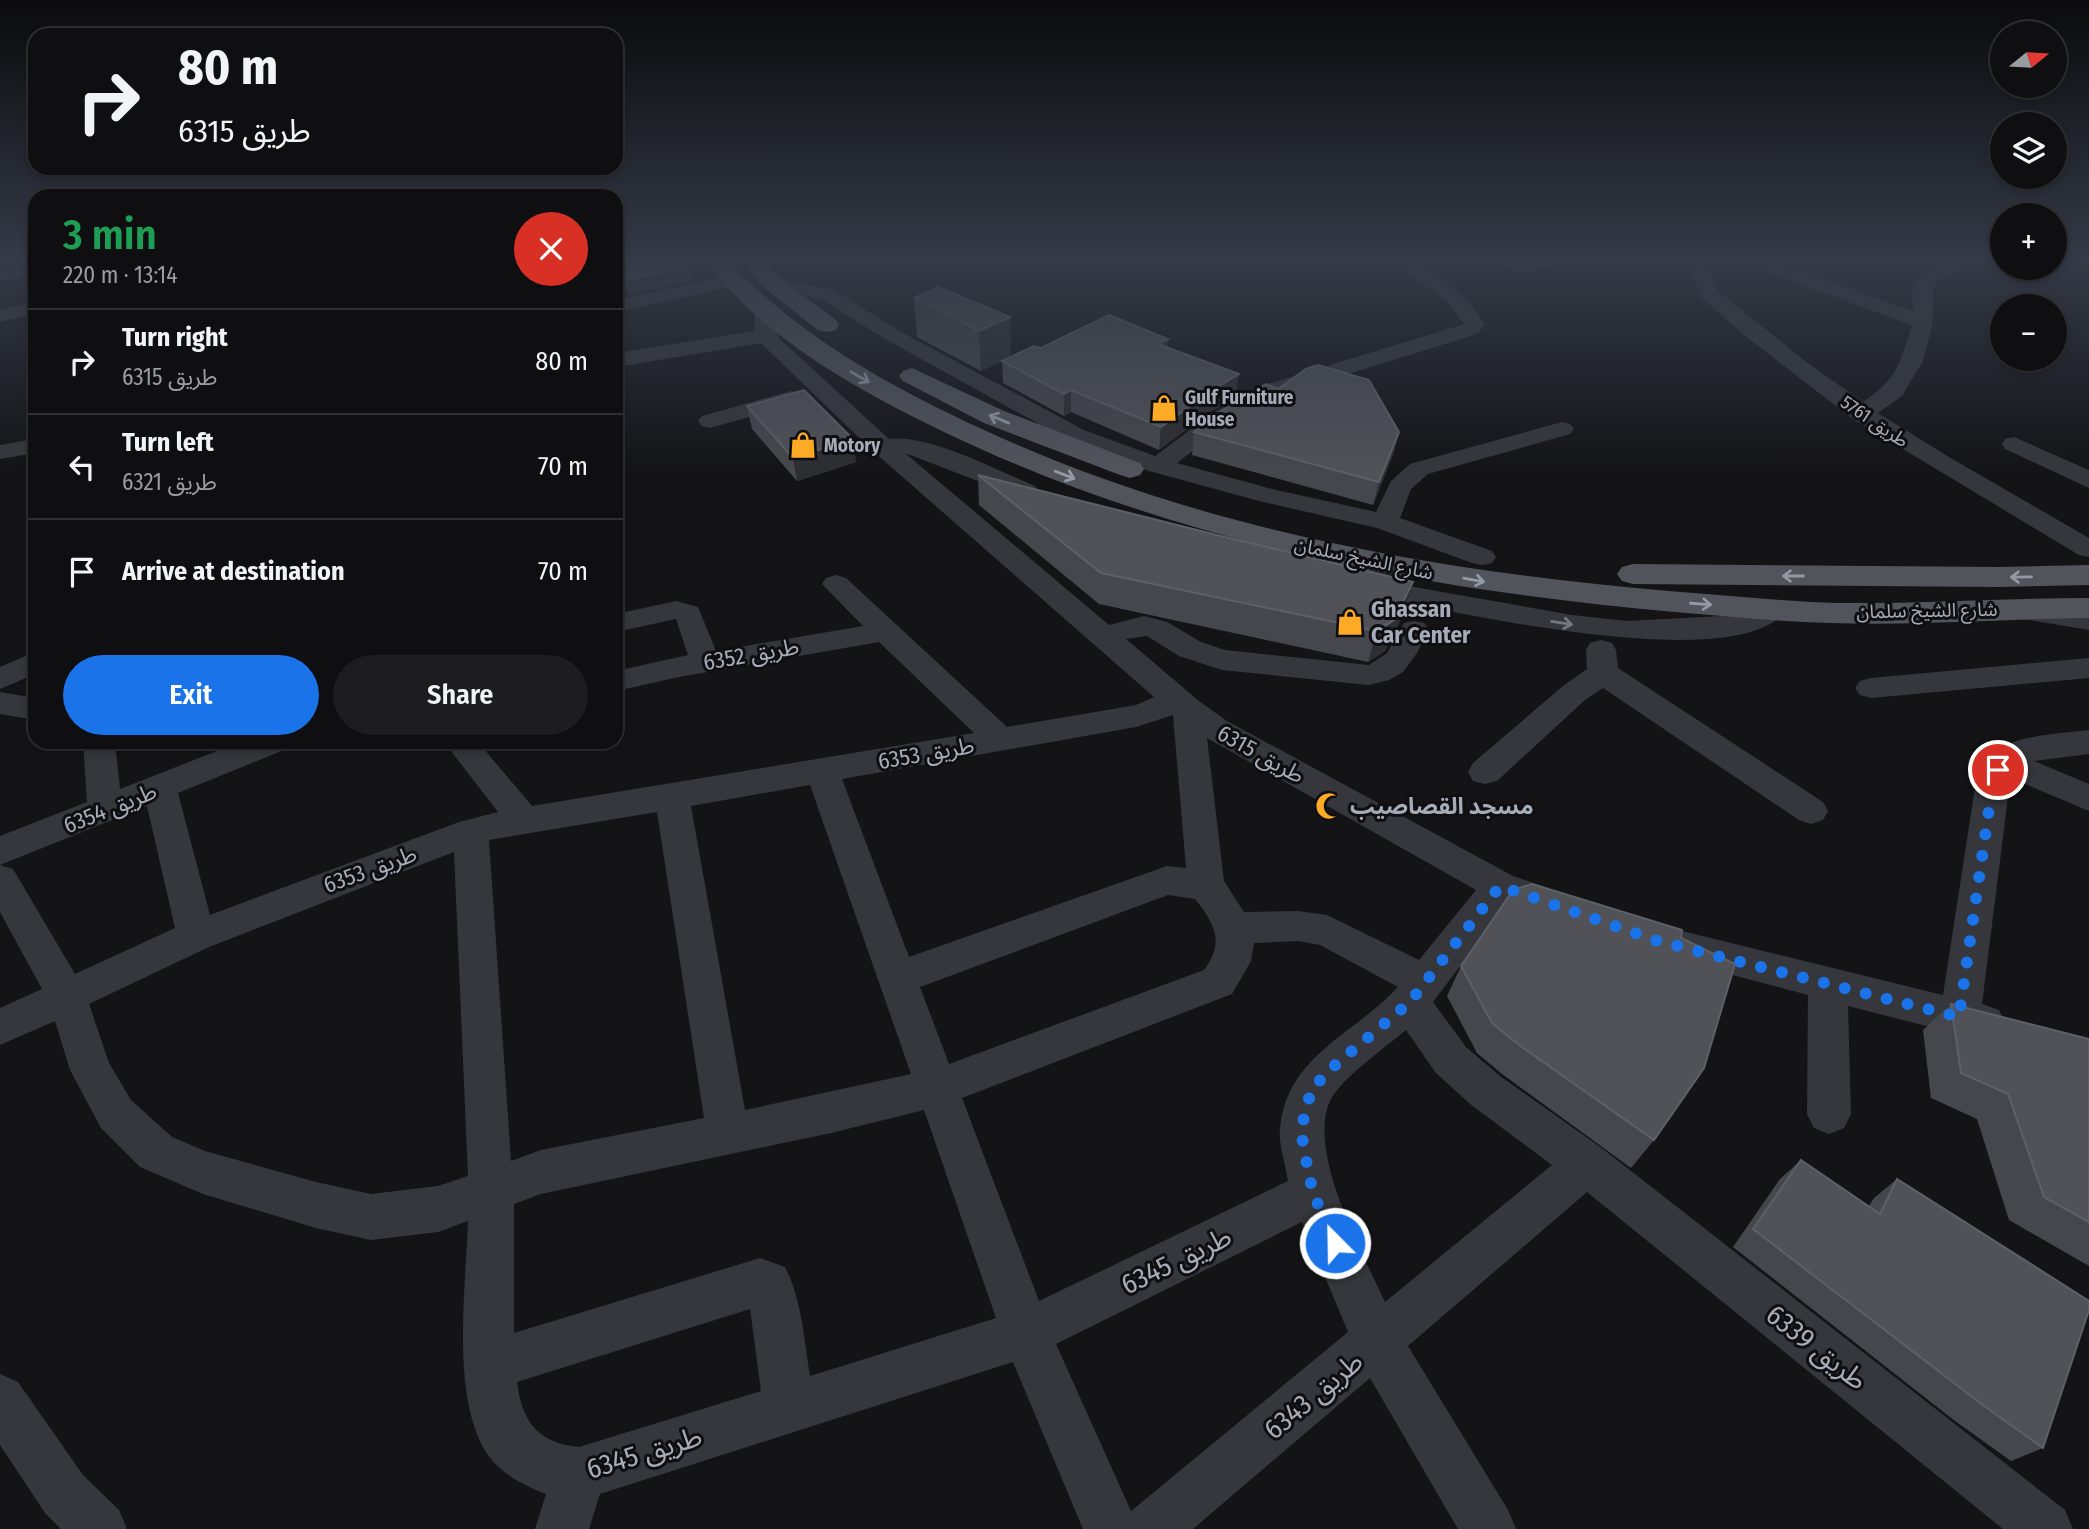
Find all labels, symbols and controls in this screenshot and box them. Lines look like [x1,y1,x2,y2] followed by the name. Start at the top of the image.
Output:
[1990,21,2067,98] north arrow
[1990,21,2067,371] map controls
[178,38,278,97] text: 80 m
[63,56,154,147] icon: right
[178,112,311,150] text: طريق 6315
[1990,112,2067,189] button: layers
[1990,203,2067,280] button: +
[63,210,157,260] text: 3 min
[514,212,588,286] button: close
[63,261,177,289] text: 220 m · 13:14
[1990,294,2067,371] button: −
[122,322,228,353] text: Turn right
[63,343,101,381] icon: right
[535,346,588,377] text: 80 m
[122,363,217,391] text: طريق 6315
[849,370,869,384] one-way arrow
[1185,386,1294,431] place label: Gulf Furniture House
[1836,390,1913,453] street label: طريق 5761
[1149,393,1179,423] shop icon: Gulf Furniture House
[989,412,1011,425] one-way arrow
[122,427,214,458] text: Turn left
[788,430,818,460] shop icon: Motory
[824,434,881,457] place label: Motory
[63,448,101,486] icon: left
[538,451,588,482] text: 70 m
[122,468,217,496] text: طريق 6321
[1054,469,1075,482] one-way arrow
[1292,533,1435,587] street label: شارع الشيخ سلمان
[63,553,101,591] icon: arrive
[122,556,345,587] text: Arrive at destination
[538,556,588,587] text: 70 m
[1782,569,1805,583] one-way arrow
[2010,570,2033,584] one-way arrow
[1462,574,1485,587] one-way arrow
[1371,595,1471,649] place label: Ghassan Car Center
[1689,598,1711,611] one-way arrow
[1856,598,1998,626] street label: شارع الشيخ سلمان
[1335,607,1365,637] shop icon: Ghassan Car Center
[1550,616,1573,630] one-way arrow
[701,632,801,676] street label: طريق 6352
[63,655,319,735] button: Exit
[333,655,588,735] button: Share
[1212,719,1310,789] street label: طريق 6315
[876,731,976,775] street label: طريق 6353
[1968,740,2028,800] pin
[1979,751,2017,789] icon: arrive
[59,777,161,839] street label: طريق 6354
[1314,791,1344,821] mosque icon: مسجد القصاصيب
[1350,792,1534,820] place label: مسجد القصاصيب
[320,839,420,899] street label: طريق 6353
[1298,1206,1372,1280] position arrow
[1115,1220,1237,1302] street label: طريق 6345
[1759,1298,1874,1398] street label: طريق 6339
[1257,1345,1370,1447] street label: طريق 6343
[582,1419,706,1487] street label: طريق 6345

